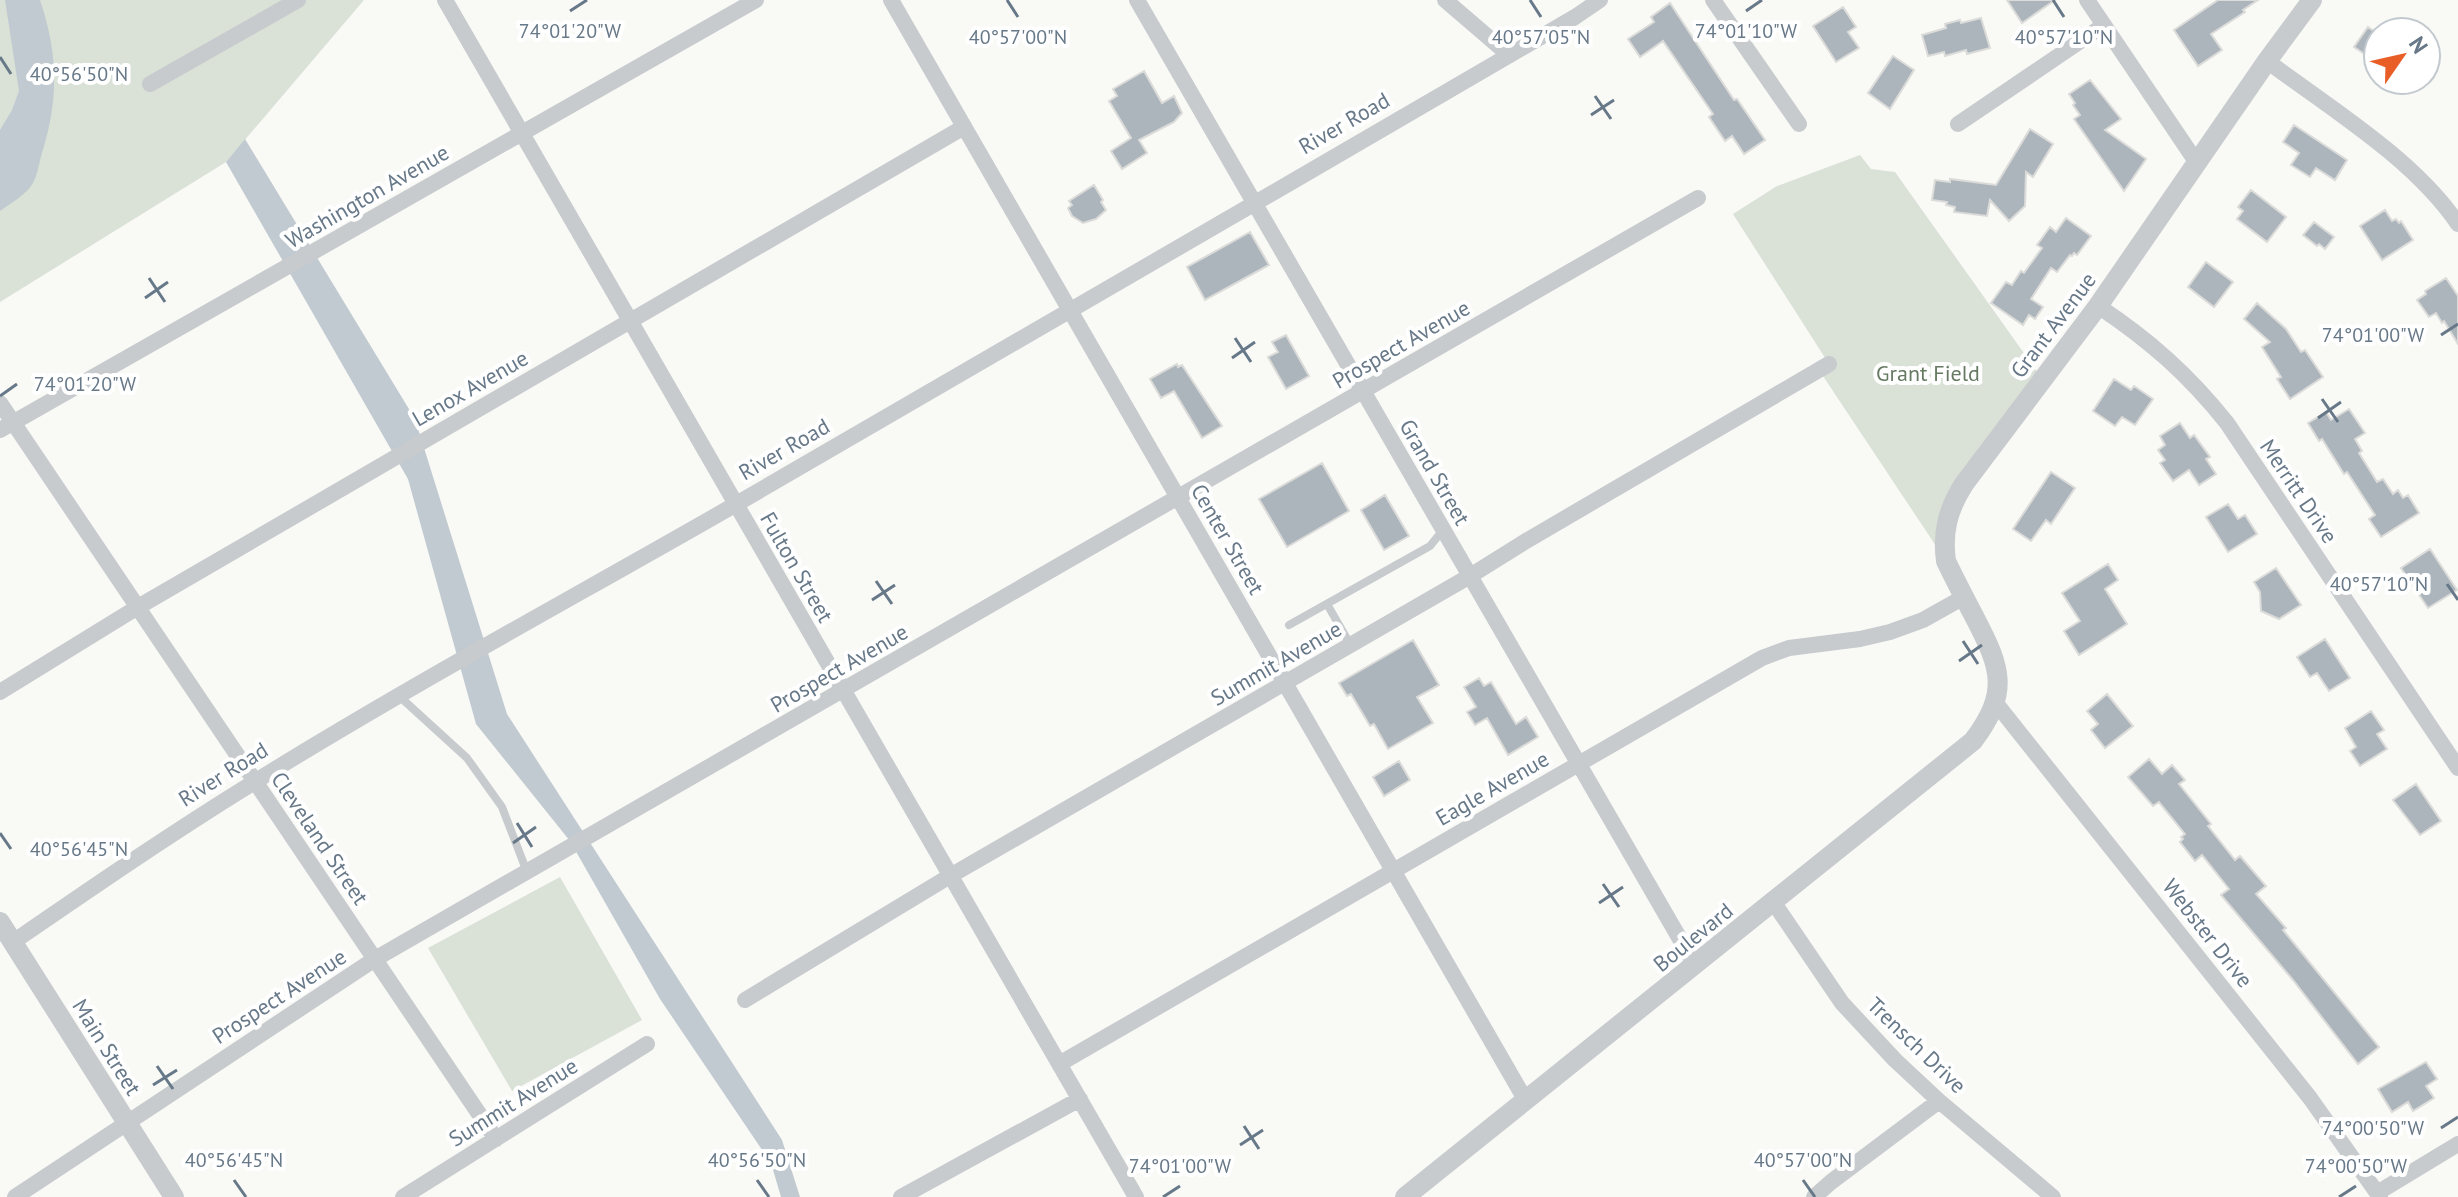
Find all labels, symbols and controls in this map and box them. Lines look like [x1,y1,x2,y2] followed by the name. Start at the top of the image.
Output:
[2362,16,2442,96] north arrow
[519,18,622,44] text: 74°01'20"W
[1695,18,1798,44] text: 74°01'10"W
[969,24,1067,50] text: 40°57'00"N
[1492,24,1590,50] text: 40°57'05"N
[2015,24,2113,50] text: 40°57'10"N
[2403,31,2434,59] text: N
[30,61,128,87] text: 40°56'50"N
[1294,86,1394,160] street label: River Road
[280,138,454,254] street label: Washington Avenue
[2004,267,2102,383] street label: Grant Avenue
[1327,293,1475,395] street label: Prospect Avenue
[2322,322,2425,348] text: 74°01'00"W
[407,344,533,432] street label: Lenox Avenue
[1876,359,1980,387] park label: Grant Field
[34,371,137,397] text: 74°01'20"W
[734,412,834,486] street label: River Road
[1393,414,1477,530] street label: Grand Street
[2254,434,2344,548] street label: Merritt Drive
[1185,479,1271,600] street label: Center Street
[754,507,840,628] street label: Fulton Street
[2330,571,2428,597] text: 40°57'10"N
[1206,614,1346,712] street label: Summit Avenue
[765,617,913,719] street label: Prospect Avenue
[173,736,273,812] street label: River Road
[1430,744,1554,832] street label: Eagle Avenue
[265,766,375,910] street label: Cleveland Street
[30,836,128,862] text: 40°56'45"N
[2157,873,2259,993] street label: Webster Drive
[1647,896,1739,978] street label: Boulevard
[207,942,351,1050] street label: Prospect Avenue
[1862,991,1972,1099] street label: Trensch Drive
[66,994,148,1101] street label: Main Street
[443,1051,583,1153] street label: Summit Avenue
[2322,1115,2425,1141] text: 74°00'50"W
[185,1147,283,1173] text: 40°56'45"N
[708,1147,806,1173] text: 40°56'50"N
[1754,1147,1852,1173] text: 40°57'00"N
[1129,1153,1232,1179] text: 74°01'00"W
[2305,1153,2408,1179] text: 74°00'50"W

